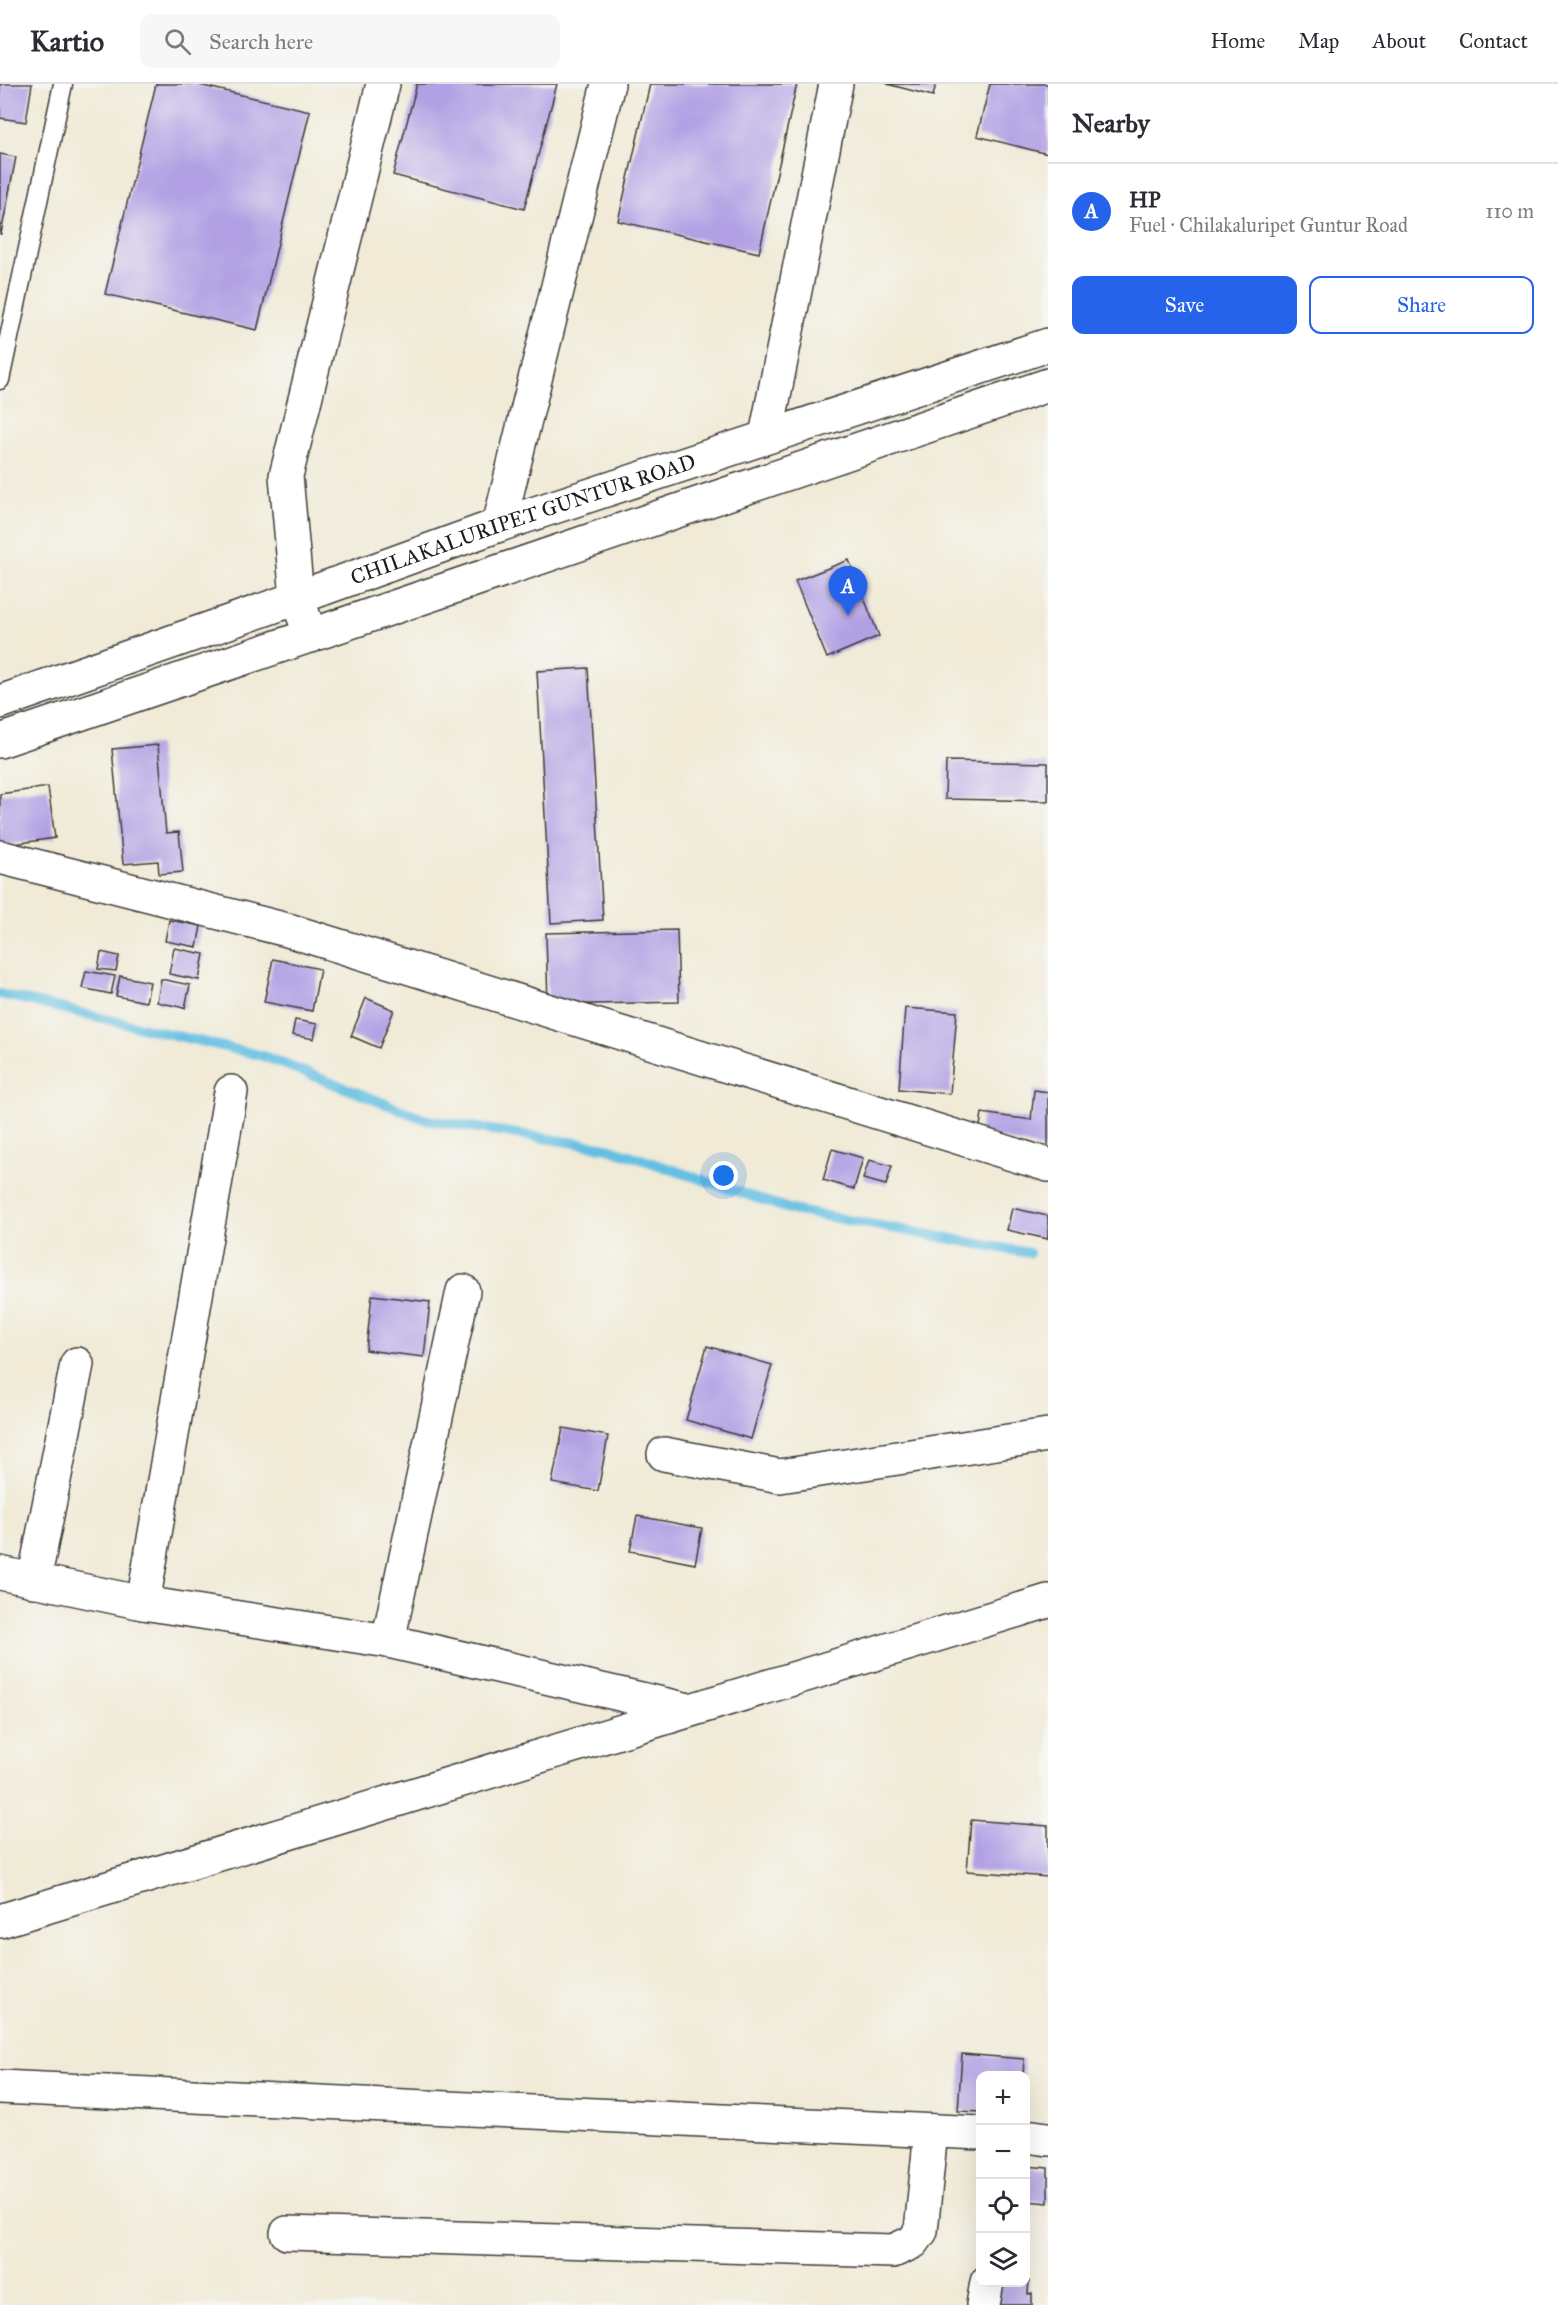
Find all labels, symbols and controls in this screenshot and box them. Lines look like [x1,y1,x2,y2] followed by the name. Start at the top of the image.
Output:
[140,14,560,68] search box
[30,24,104,59] text: Kartio
[161,25,194,58] icon: search
[209,28,313,55] text: Search here
[1210,28,1265,54] text: Home
[1298,28,1339,54] text: Map
[1372,28,1426,54] text: About
[1459,28,1528,54] text: Contact
[1072,107,1150,139] text: Nearby
[1129,186,1161,213] text: HP
[1085,199,1098,223] text: A
[1486,199,1534,223] text: 110 m
[1129,213,1408,237] text: Fuel · Chilakaluripet Guntur Road
[1072,276,1297,334] button: Save
[1309,276,1534,334] button: Share
[347,448,699,591] street label: CHILAKALURIPET GUNTUR ROAD
[828,566,868,616] pin: A
[709,1161,738,1190] your location
[976,2071,1030,2287] map controls
[976,2071,1030,2125] button: +
[976,2125,1030,2179] button: −
[976,2179,1030,2233] button: locate
[976,2233,1030,2287] button: layers

